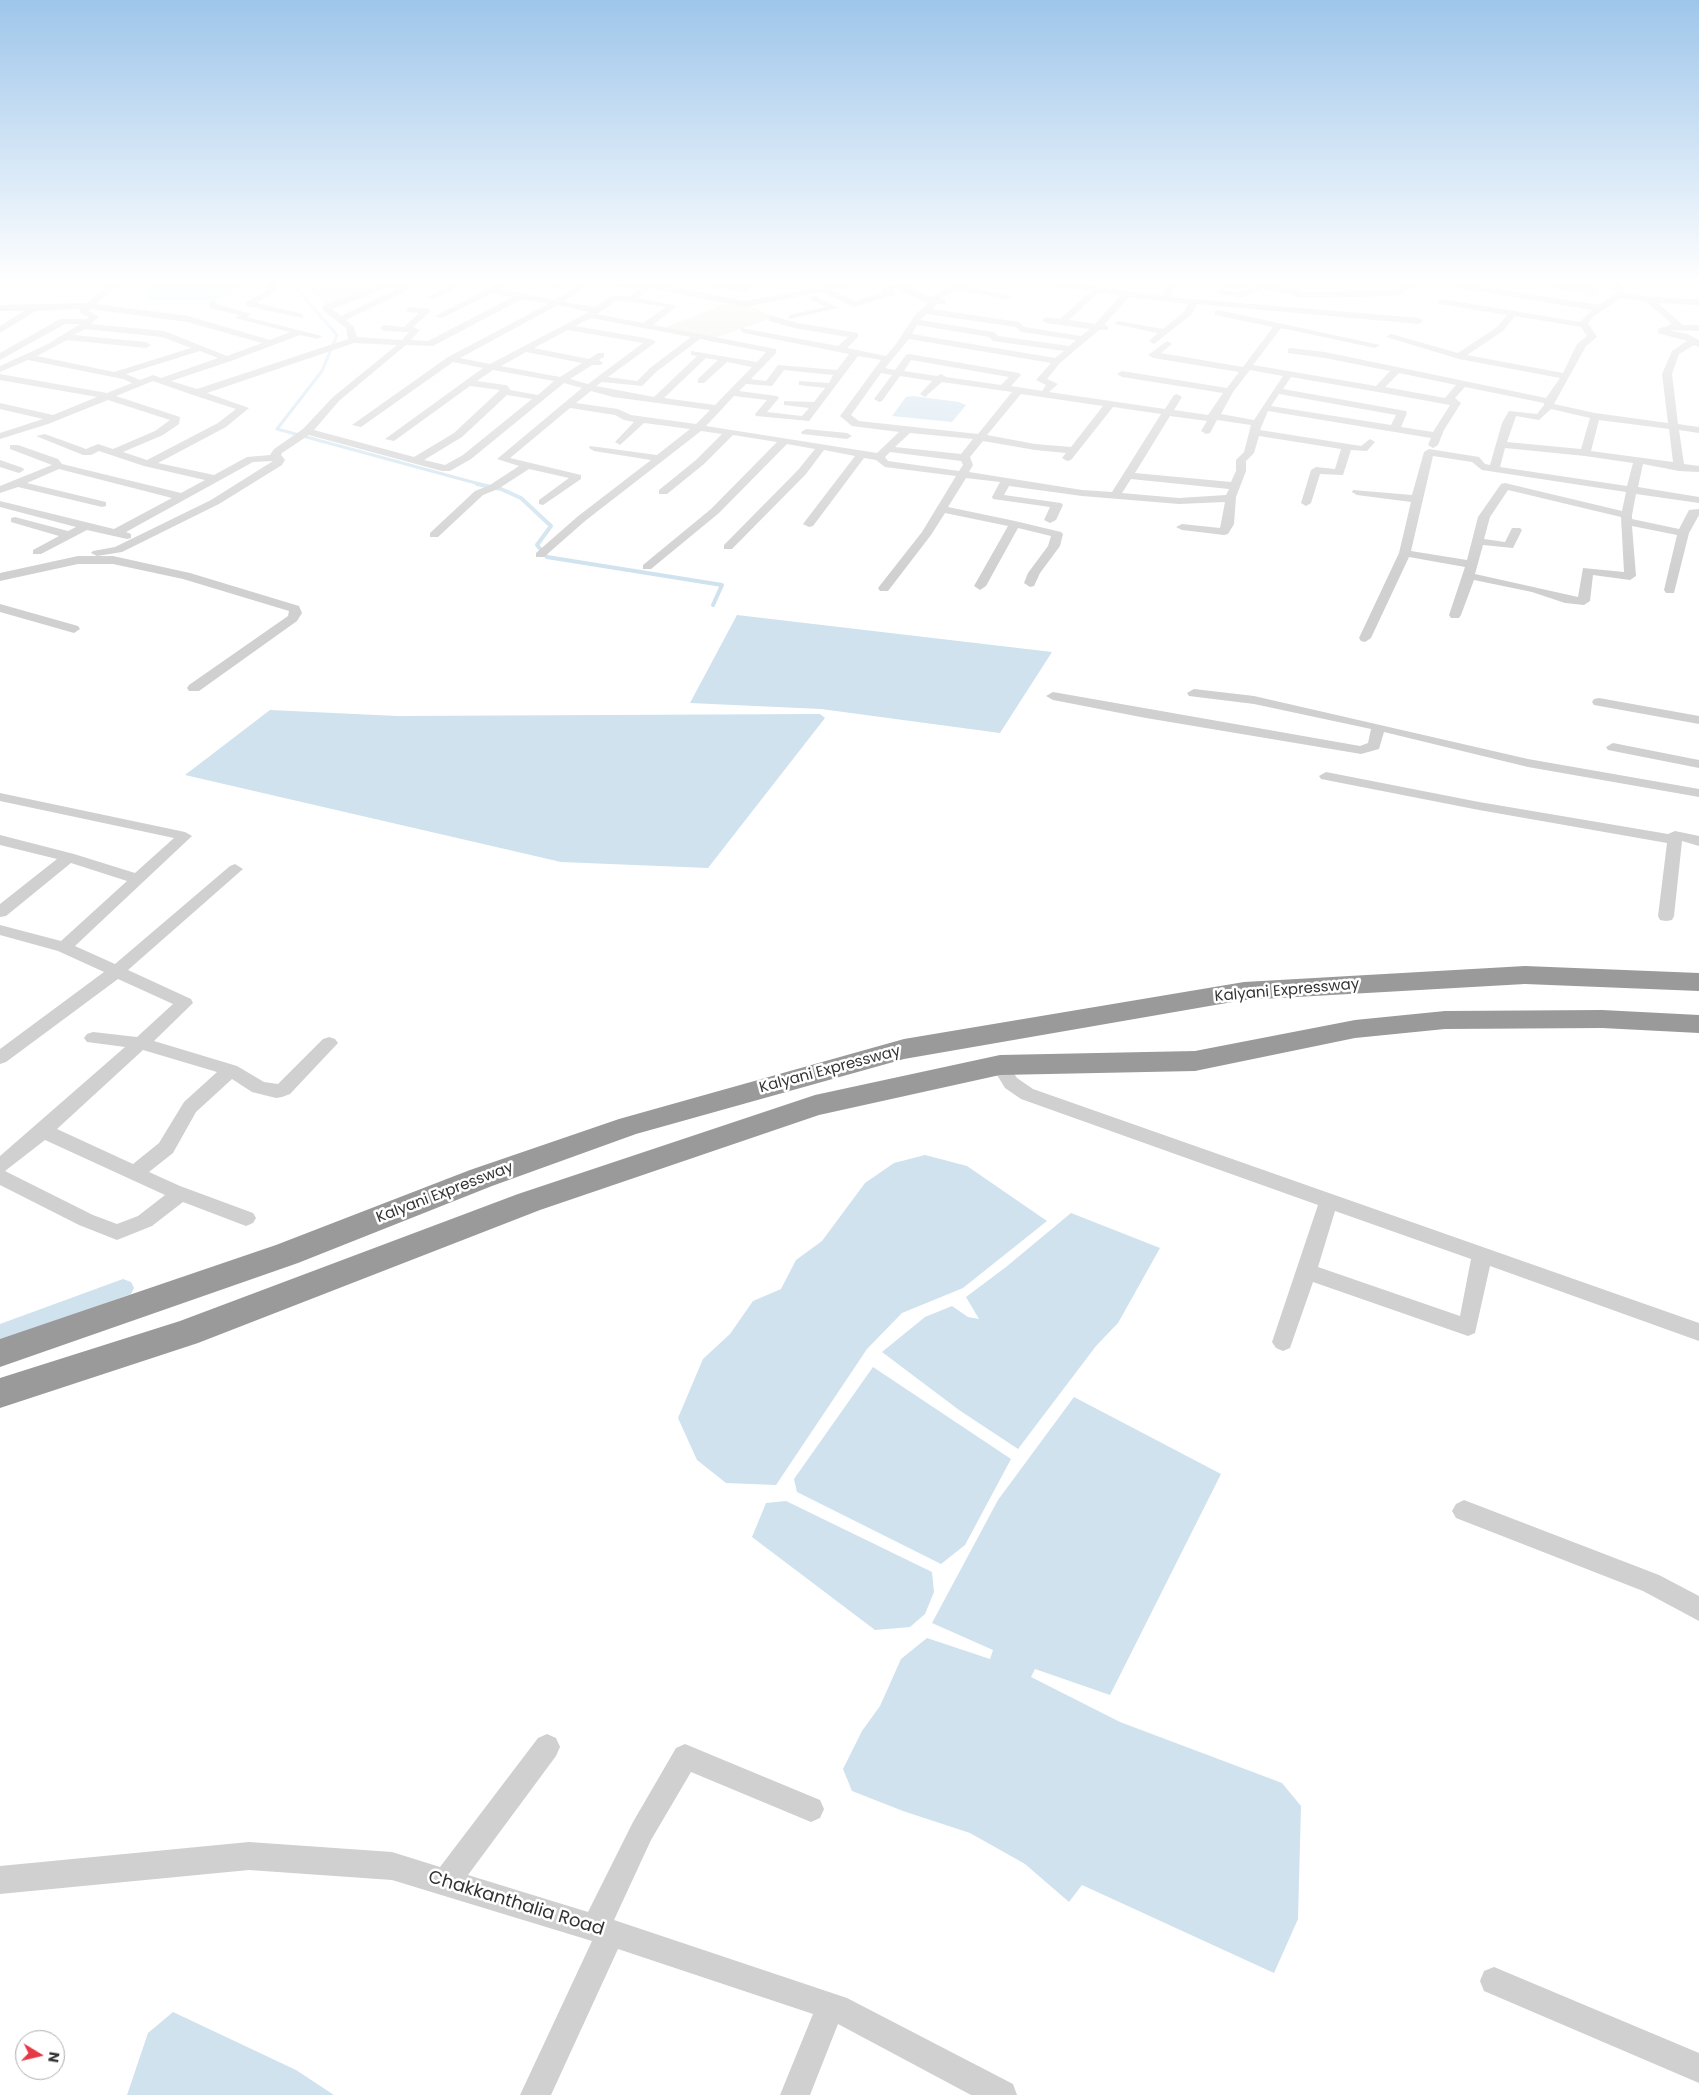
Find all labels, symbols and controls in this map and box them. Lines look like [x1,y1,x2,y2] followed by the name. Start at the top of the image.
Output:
[1214,976,1360,1006] street label: Kalyani Expressway
[758,1043,902,1097] street label: Kalyani Expressway
[374,1159,516,1227] street label: Kalyani Expressway
[425,1867,607,1941] street label: Chakkanthalia Road
[15,2030,65,2080] north arrow
[43,2050,65,2064] text: N

